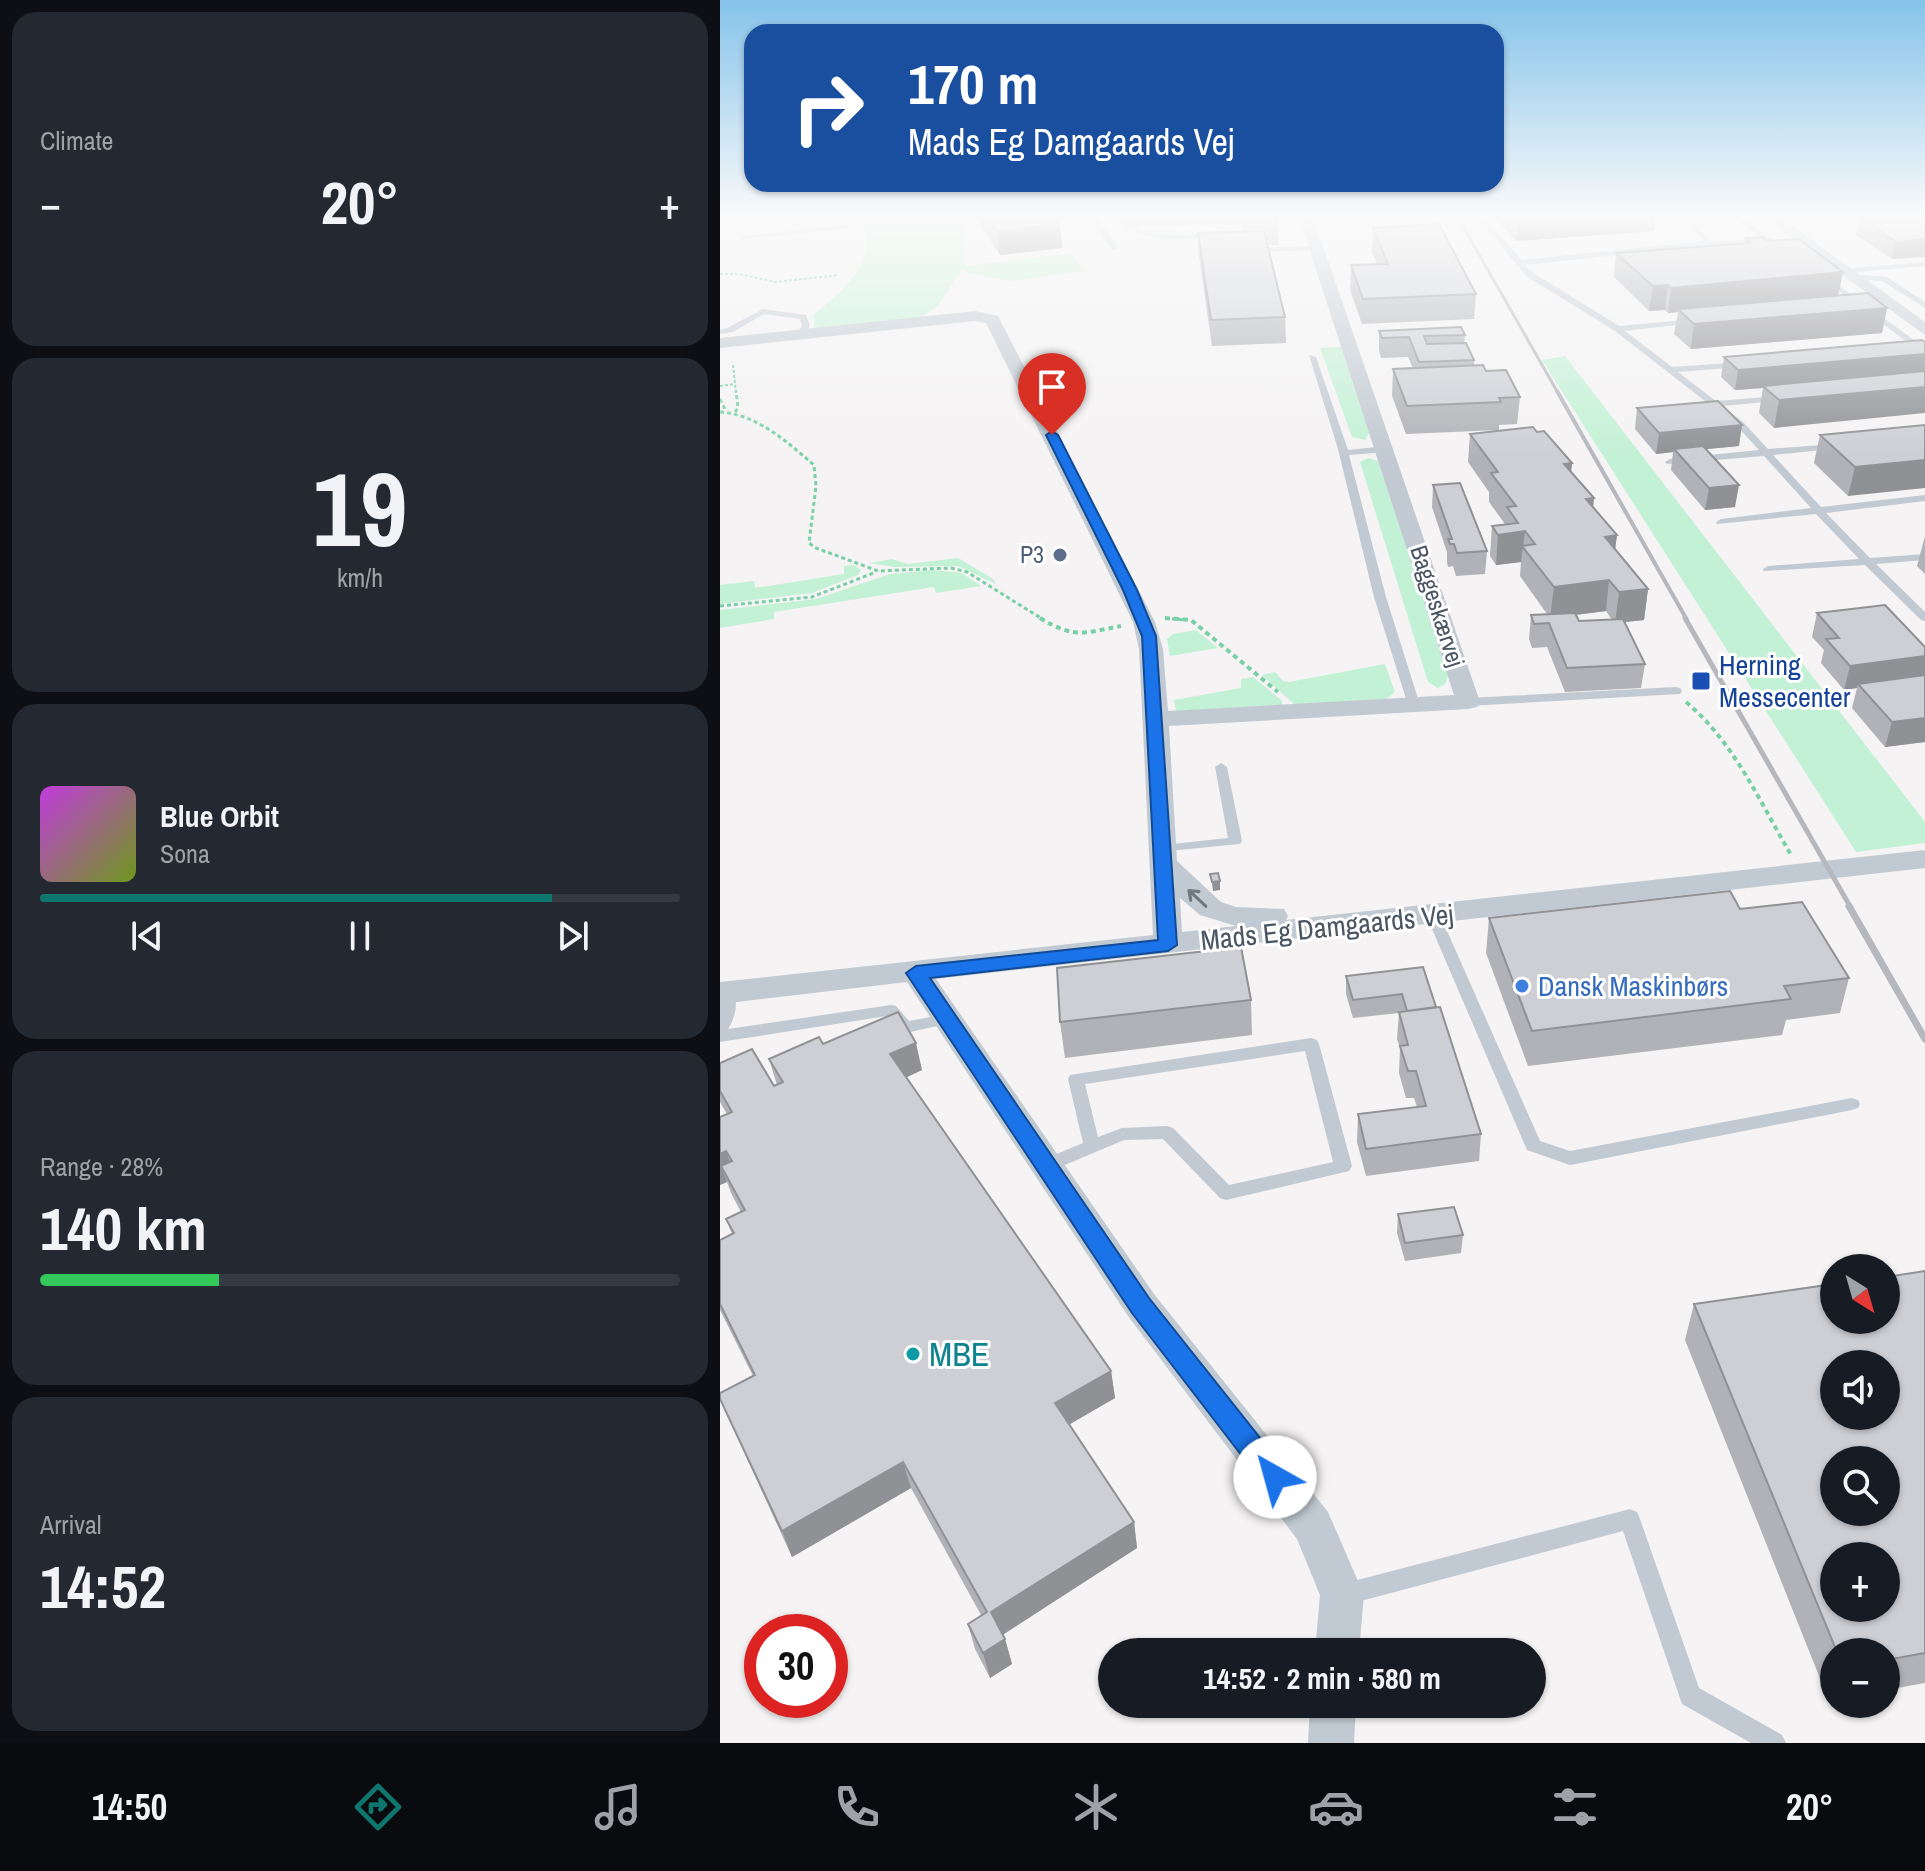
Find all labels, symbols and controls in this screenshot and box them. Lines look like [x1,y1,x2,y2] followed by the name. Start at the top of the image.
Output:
[908,46,1038,121] text: 170 m
[776,56,880,160] icon: right
[908,118,1235,166] text: Mads Eg Damgaards Vej
[40,123,113,158] text: Climate
[321,162,399,243] text: 20°
[40,173,61,233] text: −
[659,173,680,233] text: +
[1018,353,1086,435] pin
[1030,365,1074,409] icon: arrive
[313,438,407,578] text: 19
[1020,538,1044,570] place label: P3
[1403,541,1473,670] street label: Baggeskærvej
[1051,546,1069,564] marker: P3
[337,560,383,595] text: km/h
[1719,646,1851,716] place label: Herning Messecenter
[1690,670,1712,692] marker: Herning Messecenter
[160,796,279,836] text: Blue Orbit
[160,836,210,871] text: Sona
[1187,890,1207,908] one-way arrow
[1199,895,1455,959] street label: Mads Eg Damgaards Vej
[125,914,169,958] icon: previous
[338,914,382,958] icon: pause
[551,914,595,958] icon: next
[1538,967,1728,1005] place label: Dansk Maskinbørs
[1513,977,1531,995] marker: Dansk Maskinbørs
[40,1149,163,1184] text: Range · 28%
[40,1188,207,1269] text: 140 km
[1820,1254,1900,1334] north arrow
[1820,1254,1900,1718] map controls
[929,1331,989,1377] place label: MBE
[904,1345,922,1363] marker: MBE
[1820,1350,1900,1430] button: sound
[1233,1435,1317,1519] position arrow
[1820,1446,1900,1526] button: search
[40,1507,102,1542] text: Arrival
[1820,1542,1900,1622] button: +
[40,1546,166,1627] text: 14:52
[744,1614,848,1718] speed limit sign: 30
[1820,1638,1900,1718] button: −
[1203,1658,1441,1698] text: 14:52 · 2 min · 580 m
[350,1779,406,1835] icon: directions
[590,1779,646,1835] icon: music
[829,1779,885,1835] icon: phone
[1068,1779,1124,1835] icon: climate
[1308,1779,1364,1835] icon: car
[1547,1779,1603,1835] icon: filters
[92,1783,167,1831] text: 14:50
[1786,1783,1833,1831] text: 20°

